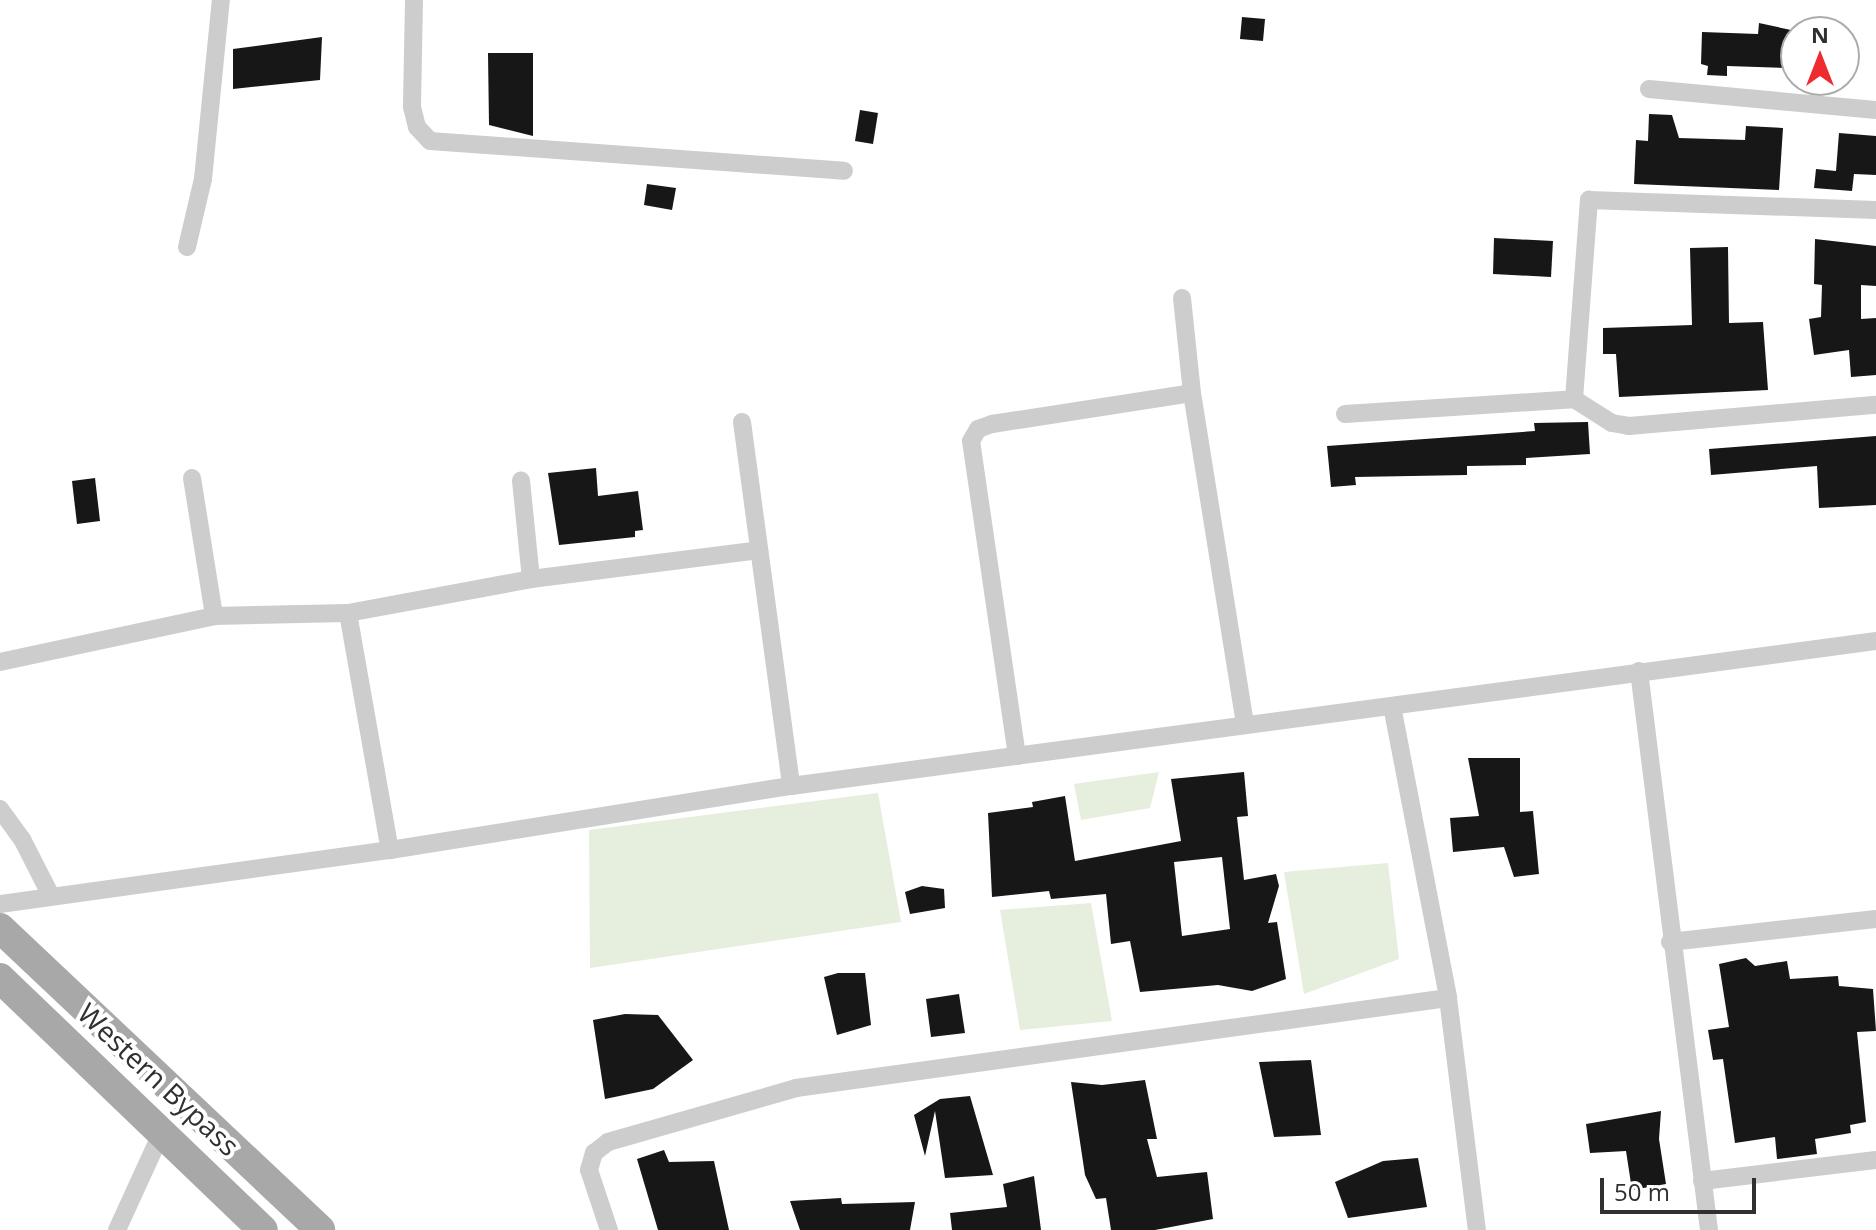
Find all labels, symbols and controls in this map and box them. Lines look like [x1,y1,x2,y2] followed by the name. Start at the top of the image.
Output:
[1780,16,1860,96] north arrow
[1811,19,1829,49] text: N
[71,996,247,1162] street label: Western Bypass
[1604,1162,1760,1212] scale bar
[1614,1175,1670,1208] text: 50 m

